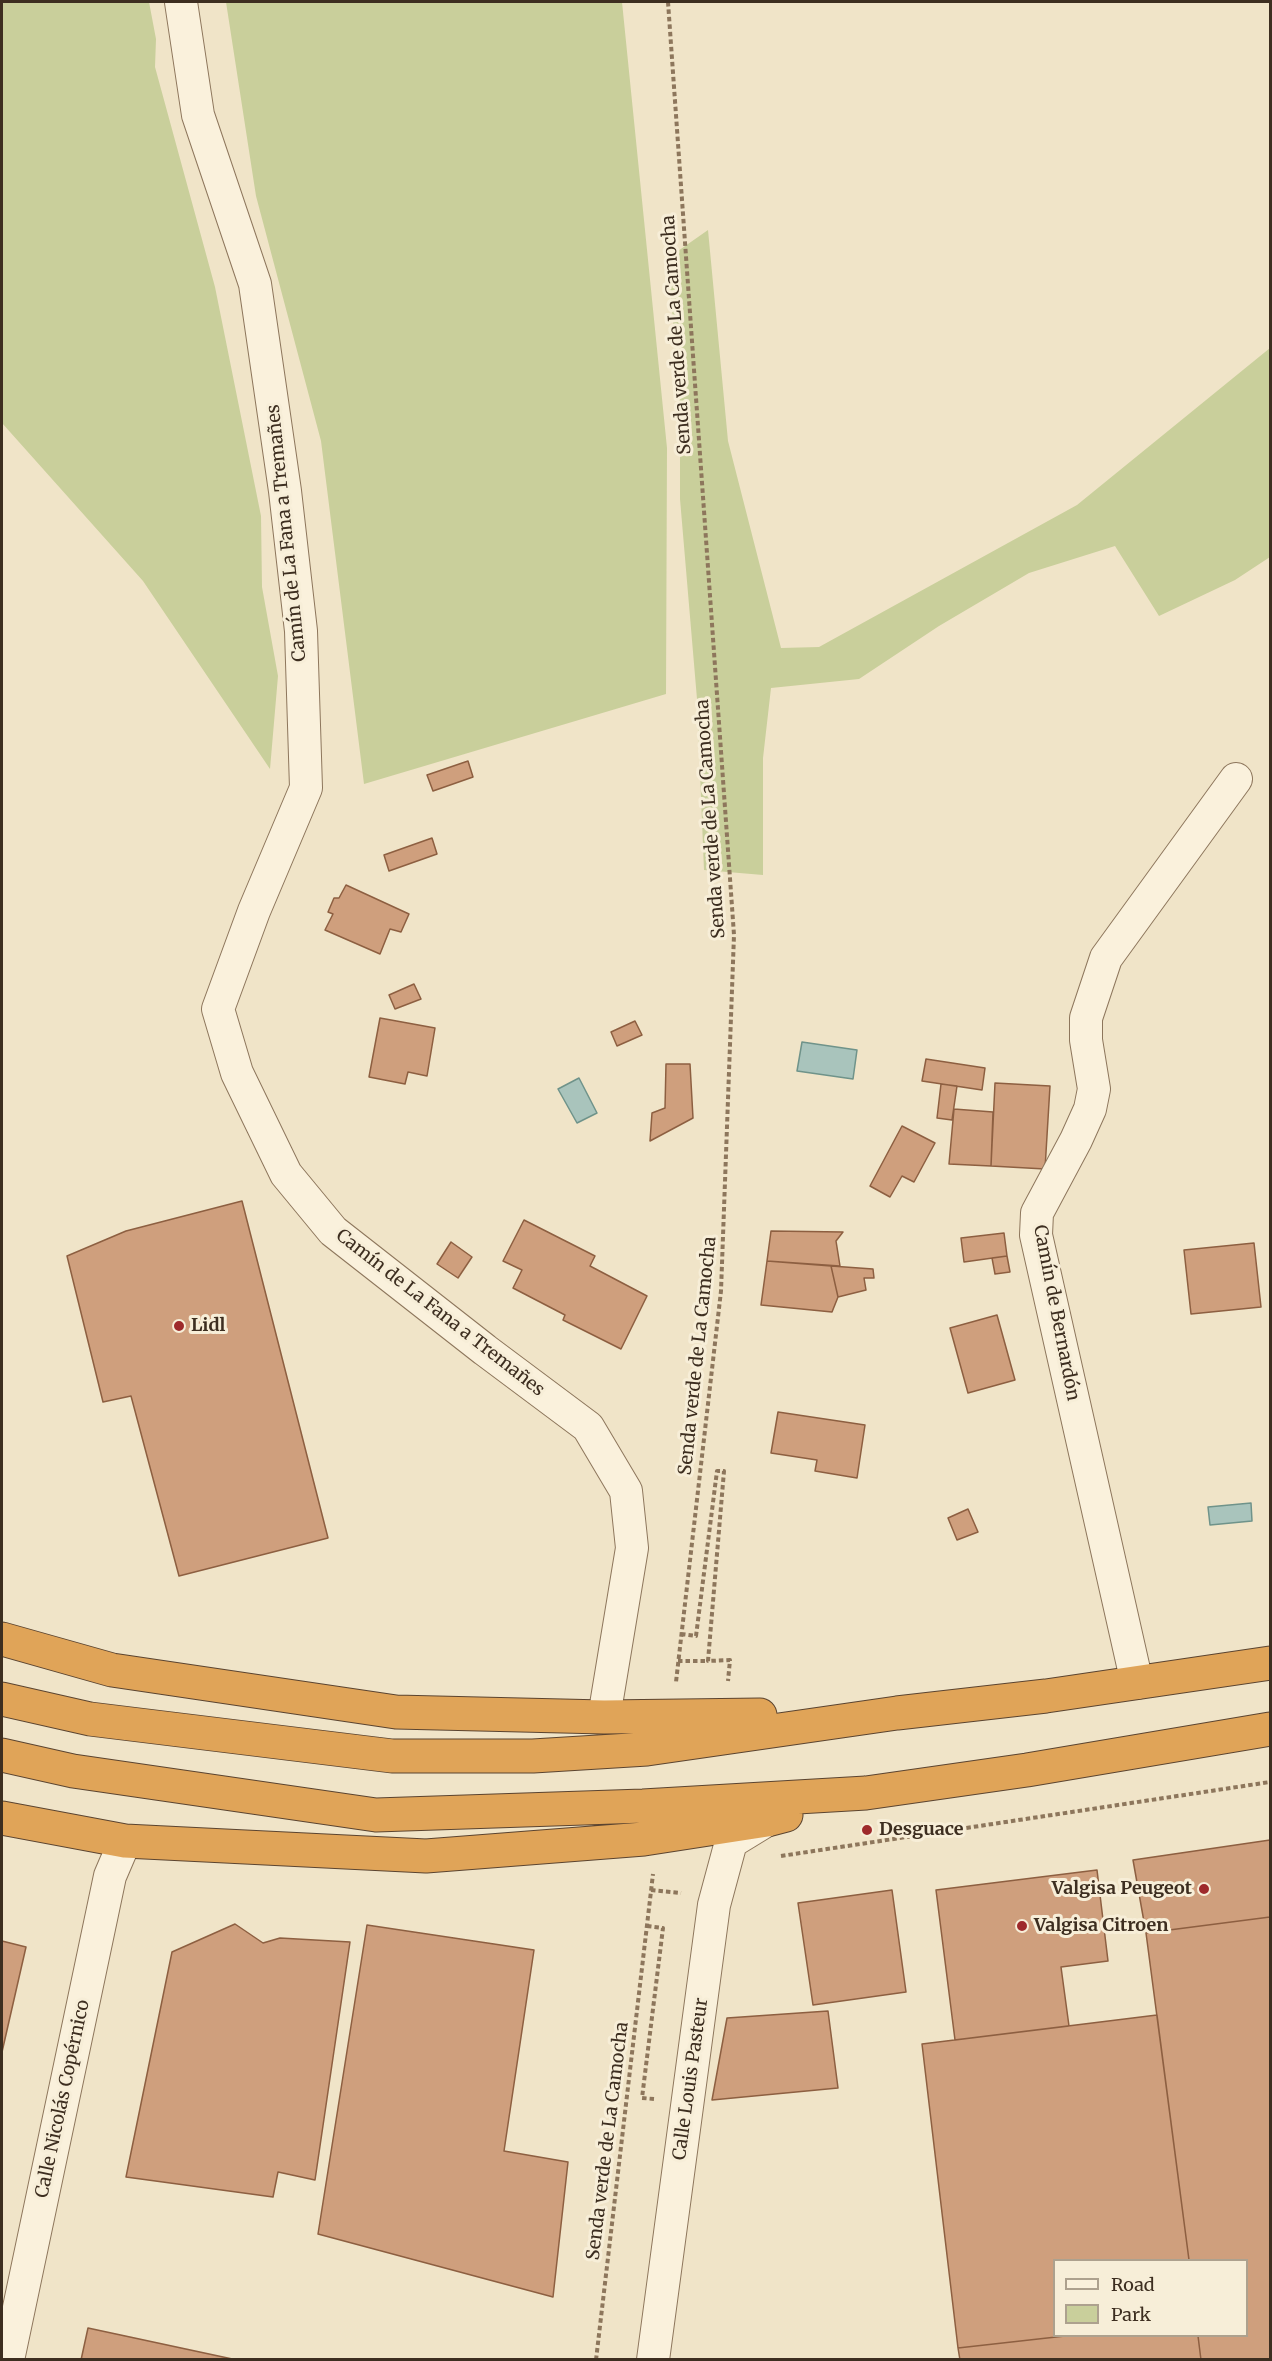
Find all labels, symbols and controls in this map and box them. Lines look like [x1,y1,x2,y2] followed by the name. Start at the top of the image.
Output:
[658,215,696,455] street label: Senda verde de La Camocha
[263,403,311,663] street label: Camín de La Fana a Tremañes
[692,699,730,939] street label: Senda verde de La Camocha
[1028,1223,1084,1403] street label: Camín de Bernardón
[331,1225,549,1401] street label: Camín de La Fana a Tremañes
[675,1236,721,1476] street label: Senda verde de La Camocha
[191,1315,225,1337] place label: Lidl
[172,1319,186,1333] marker: Lidl
[879,1819,964,1841] place label: Desguace
[860,1823,874,1837] marker: Desguace
[1052,1878,1192,1900] place label: Valgisa Peugeot
[1197,1882,1211,1896] marker: Valgisa Peugeot
[1034,1915,1168,1937] place label: Valgisa Citroen
[1015,1919,1029,1933] marker: Valgisa Citroen
[669,1996,713,2162] street label: Calle Louis Pasteur
[31,1998,95,2200] street label: Calle Nicolás Copérnico
[583,2021,633,2261] street label: Senda verde de La Camocha
[1053,2259,1248,2337] legend
[1111,2273,1155,2296] text: Road
[1111,2303,1151,2326] text: Park

